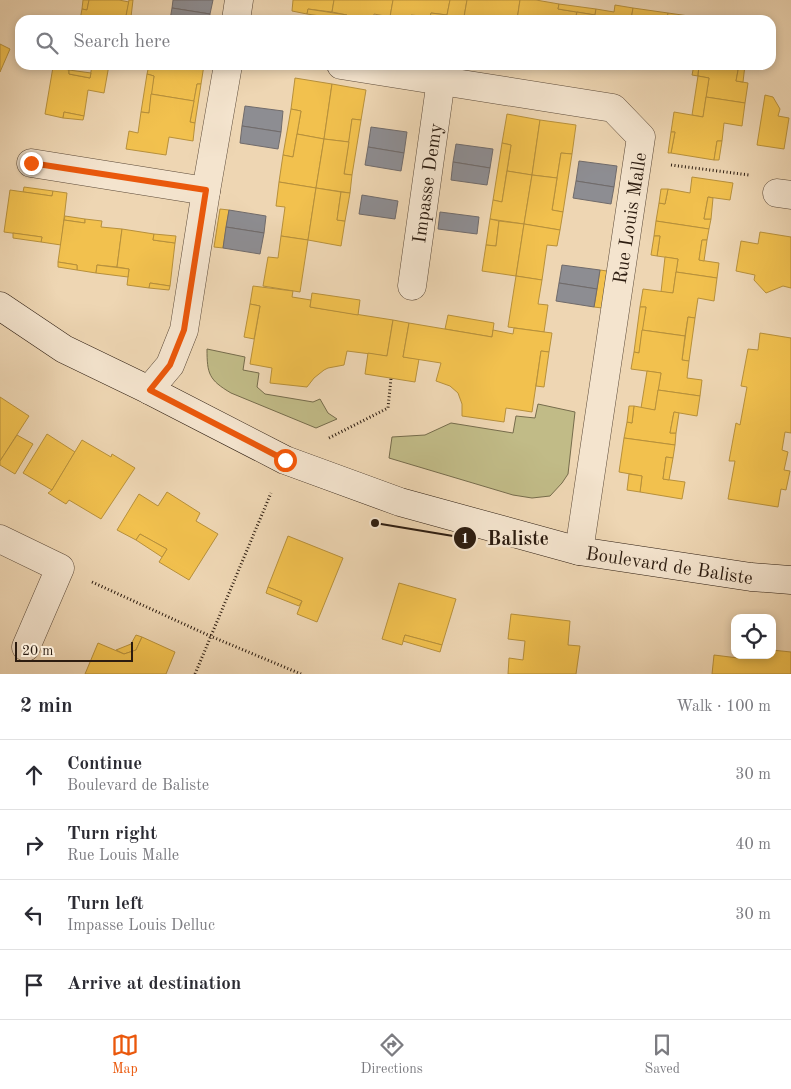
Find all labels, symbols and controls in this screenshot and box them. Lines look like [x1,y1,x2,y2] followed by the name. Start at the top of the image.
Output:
[15,15,776,70] search box
[33,29,61,57] icon: search
[73,33,170,52] text: Search here
[411,122,447,245] street label: Impasse Demy
[612,151,651,286] street label: Rue Louis Malle
[20,152,43,175] route end
[274,449,297,472] route start
[452,520,559,555] callout: Baliste
[487,530,549,550] text: Baliste
[461,532,469,547] text: 1
[584,545,754,589] street label: Boulevard de Baliste
[731,614,776,659] map controls
[731,614,776,659] button: locate
[15,639,132,662] scale bar
[22,644,53,658] text: 20 m
[20,696,73,717] text: 2 min
[676,699,771,715] text: Walk · 100 m
[67,755,142,774] text: Continue
[20,761,48,789] icon: ahead
[735,767,771,783] text: 30 m
[67,778,209,794] text: Boulevard de Baliste
[67,825,157,844] text: Turn right
[20,831,48,859] icon: right
[735,837,771,853] text: 40 m
[67,848,179,864] text: Rue Louis Malle
[67,895,144,914] text: Turn left
[20,901,48,929] icon: left
[735,907,771,923] text: 30 m
[67,918,215,934] text: Impasse Louis Delluc
[20,971,48,999] icon: arrive
[67,975,241,994] text: Arrive at destination
[111,1031,139,1078] tab: Map
[361,1031,423,1078] tab: Directions
[644,1031,680,1078] tab: Saved

